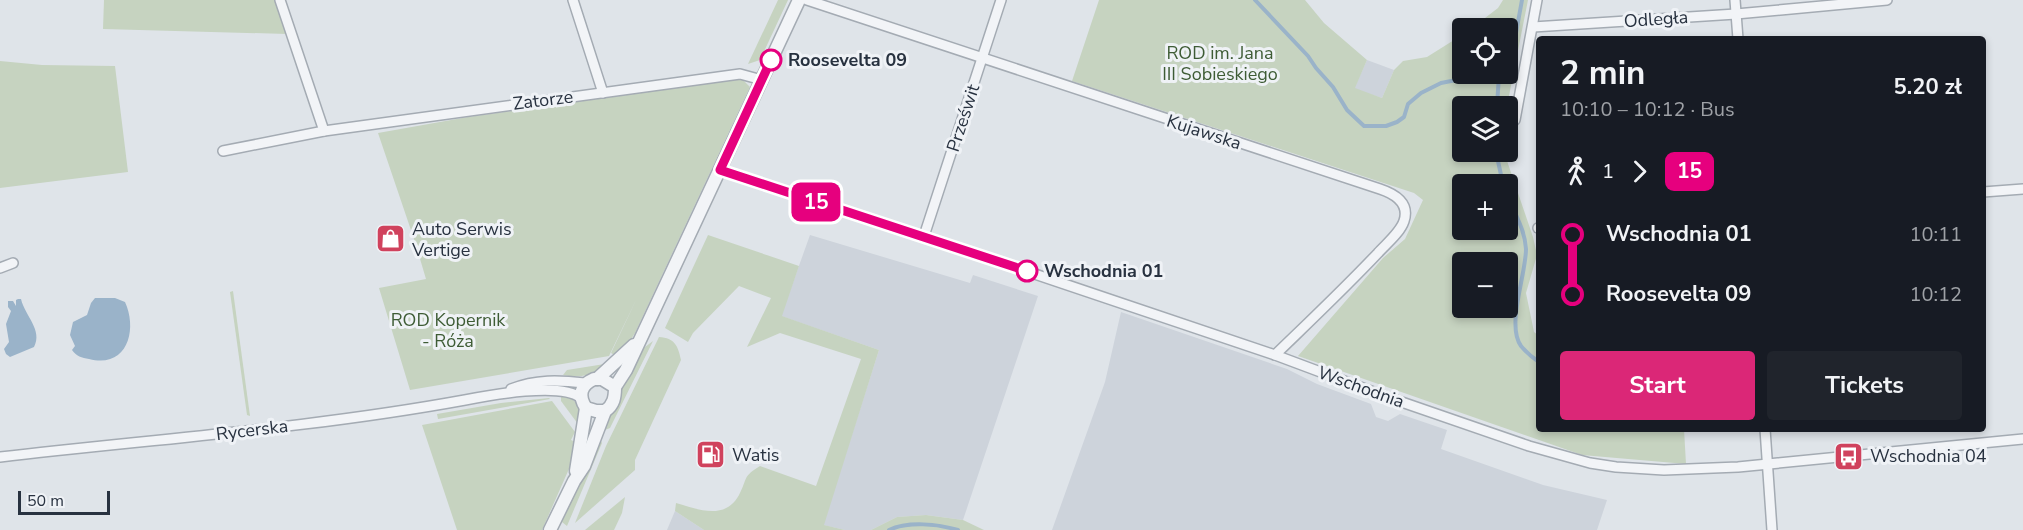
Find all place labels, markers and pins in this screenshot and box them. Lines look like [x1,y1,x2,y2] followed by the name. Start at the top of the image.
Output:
[788,48,907,72] place label: Roosevelta 09
[760,49,782,71] marker: Roosevelta 09
[411,217,512,262] place label: Auto Serwis Vertige
[375,223,407,255] shop icon: Auto Serwis Vertige
[1044,259,1163,283] place label: Wschodnia 01
[1016,260,1038,282] marker: Wschodnia 01
[695,439,727,471] fuel station icon: Watis
[1833,440,1865,472] bus stop icon: Wschodnia 04
[732,443,779,467] place label: Watis
[1870,444,1987,468] place label: Wschodnia 04

